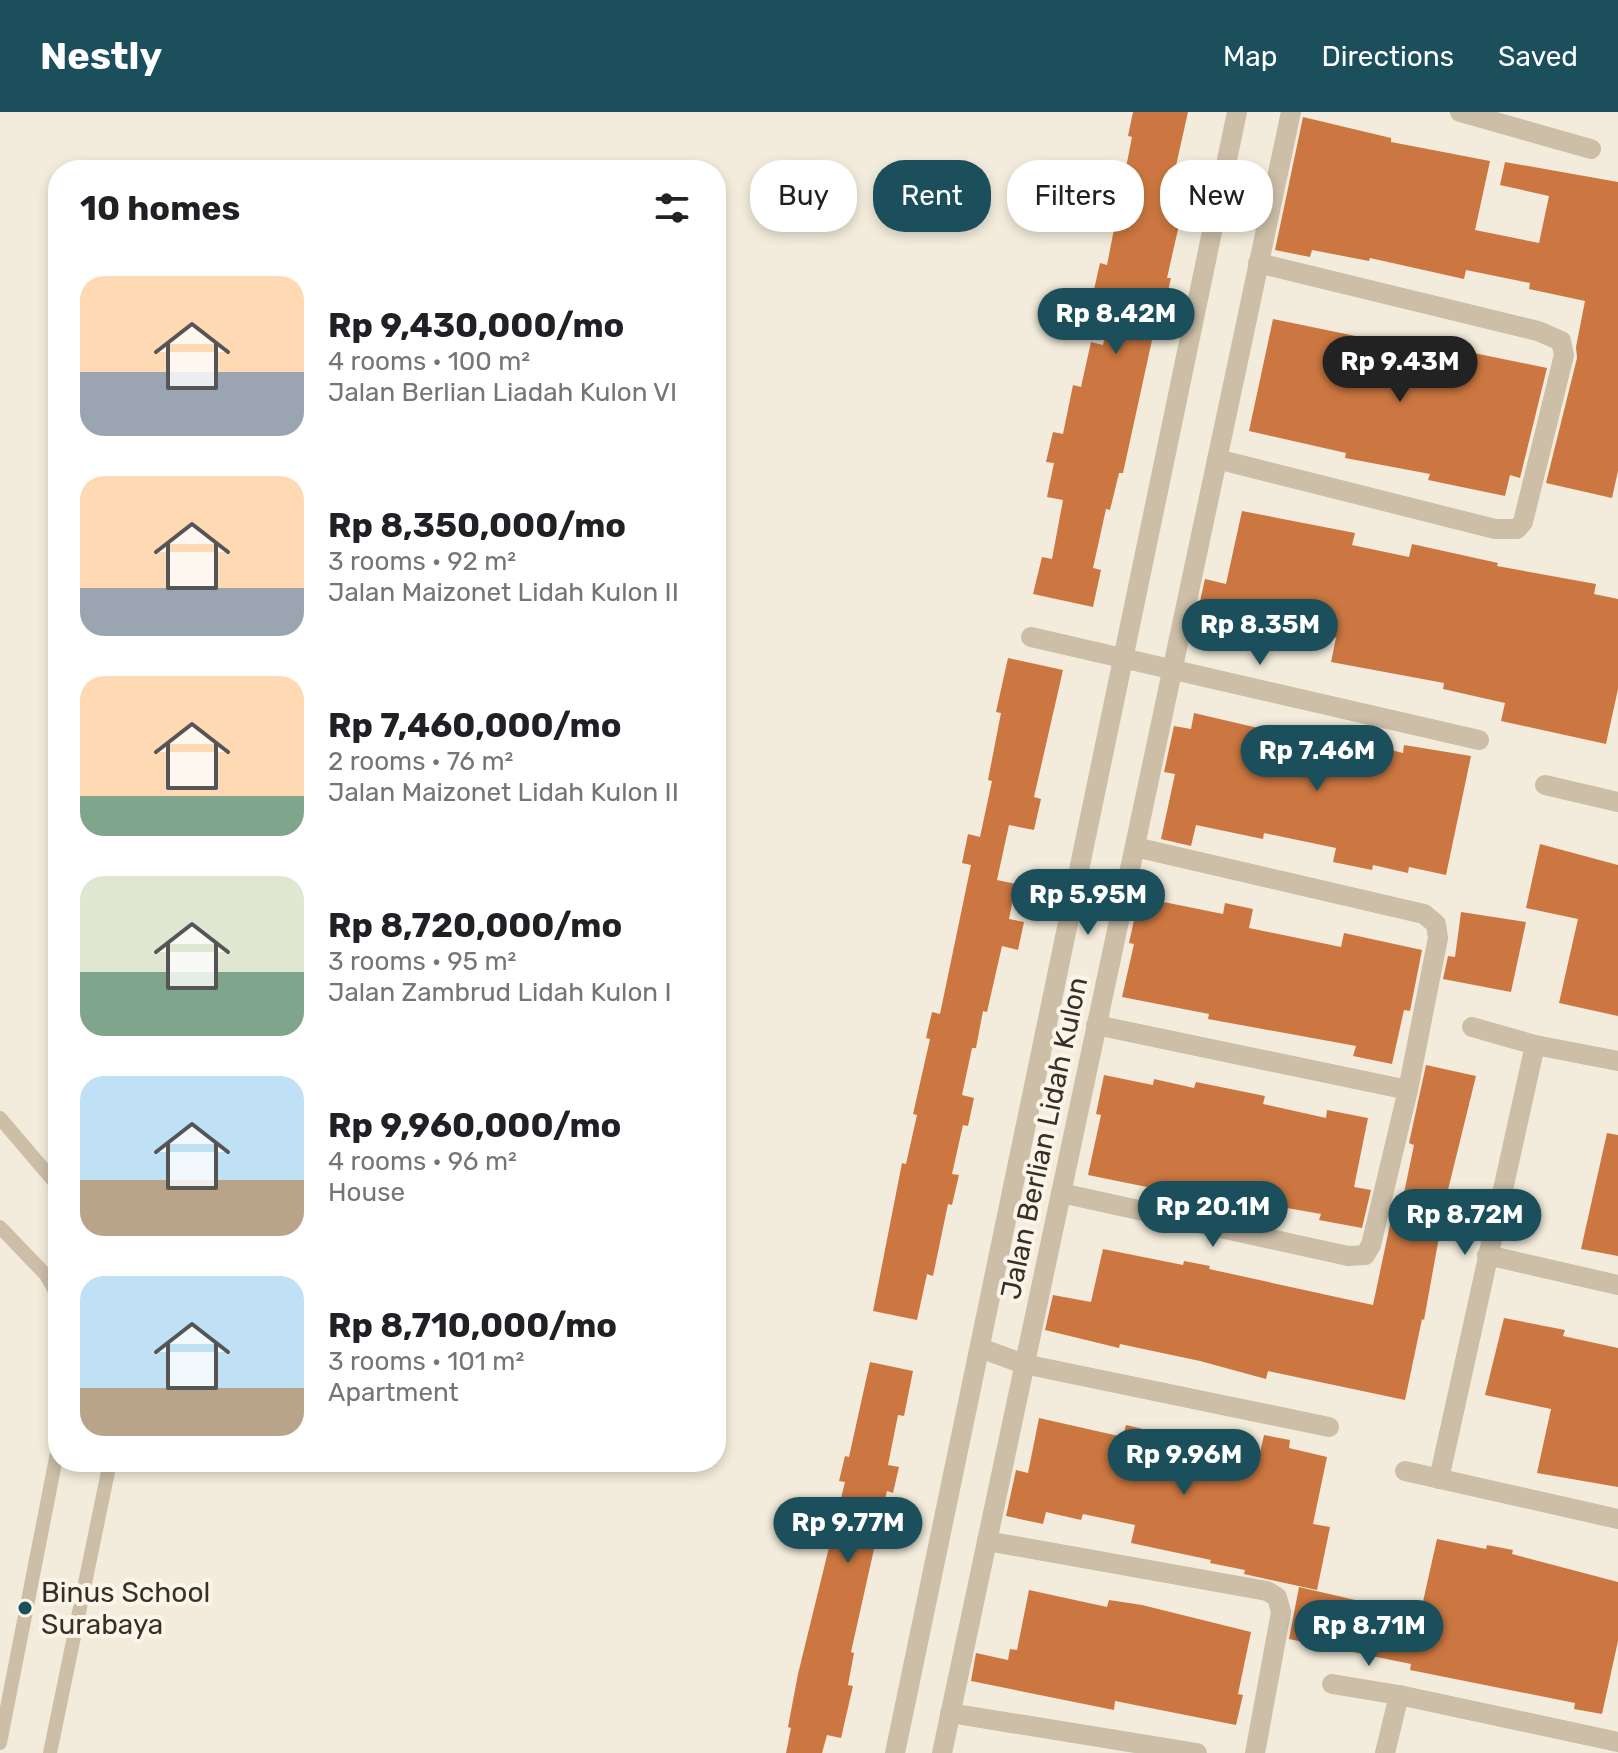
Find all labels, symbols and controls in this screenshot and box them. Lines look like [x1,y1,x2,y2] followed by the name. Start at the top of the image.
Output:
[40,33,162,79] text: Nestly
[1223,40,1277,73] text: Map
[1321,40,1454,73] text: Directions
[1498,40,1578,73] text: Saved
[750,160,857,232] chip: Buy
[873,160,991,232] chip: Rent
[1007,160,1144,232] chip: Filters
[1160,160,1273,232] chip: New
[650,186,694,230] icon: filters
[80,188,240,229] text: 10 homes
[1033,288,1199,356] pin: Rp 8.42M
[1056,298,1176,329] text: Rp 8.42M
[328,305,624,346] text: Rp 9,430,000/mo
[144,308,240,404] icon: home
[1317,336,1483,404] pin: Rp 9.43M
[328,346,530,377] text: 4 rooms · 100 m²
[1341,346,1459,377] text: Rp 9.43M
[328,377,677,408] text: Jalan Berlian Liadah Kulon VI
[328,505,626,546] text: Rp 8,350,000/mo
[144,508,240,604] icon: home
[328,546,516,577] text: 3 rooms · 92 m²
[328,577,679,608] text: Jalan Maizonet Lidah Kulon II
[1177,599,1343,667] pin: Rp 8.35M
[1200,609,1320,640] text: Rp 8.35M
[328,705,622,746] text: Rp 7,460,000/mo
[144,708,240,804] icon: home
[1234,725,1400,793] pin: Rp 7.46M
[1259,735,1375,766] text: Rp 7.46M
[328,746,513,777] text: 2 rooms · 76 m²
[328,777,679,808] text: Jalan Maizonet Lidah Kulon II
[1005,869,1171,937] pin: Rp 5.95M
[1029,879,1147,910] text: Rp 5.95M
[328,905,622,946] text: Rp 8,720,000/mo
[144,908,240,1004] icon: home
[328,946,516,977] text: 3 rooms · 95 m²
[994,974,1094,1302] street label: Jalan Berlian Lidah Kulon
[328,977,672,1008] text: Jalan Zambrud Lidah Kulon I
[328,1105,621,1146] text: Rp 9,960,000/mo
[144,1108,240,1204] icon: home
[328,1146,517,1177] text: 4 rooms · 96 m²
[328,1177,405,1208] text: House
[1130,1181,1296,1249] pin: Rp 20.1M
[1382,1189,1548,1257] pin: Rp 8.72M
[1156,1191,1270,1222] text: Rp 20.1M
[1406,1199,1524,1230] text: Rp 8.72M
[328,1305,617,1346] text: Rp 8,710,000/mo
[144,1308,240,1404] icon: home
[328,1346,524,1377] text: 3 rooms · 101 m²
[328,1377,459,1408] text: Apartment
[1101,1429,1267,1497] pin: Rp 9.96M
[1126,1439,1242,1470] text: Rp 9.96M
[765,1497,931,1565] pin: Rp 9.77M
[791,1507,905,1538] text: Rp 9.77M
[41,1576,210,1641] place label: Binus School Surabaya
[16,1599,34,1617] marker: Binus School Surabaya
[1286,1600,1452,1668] pin: Rp 8.71M
[1312,1610,1426,1641] text: Rp 8.71M

